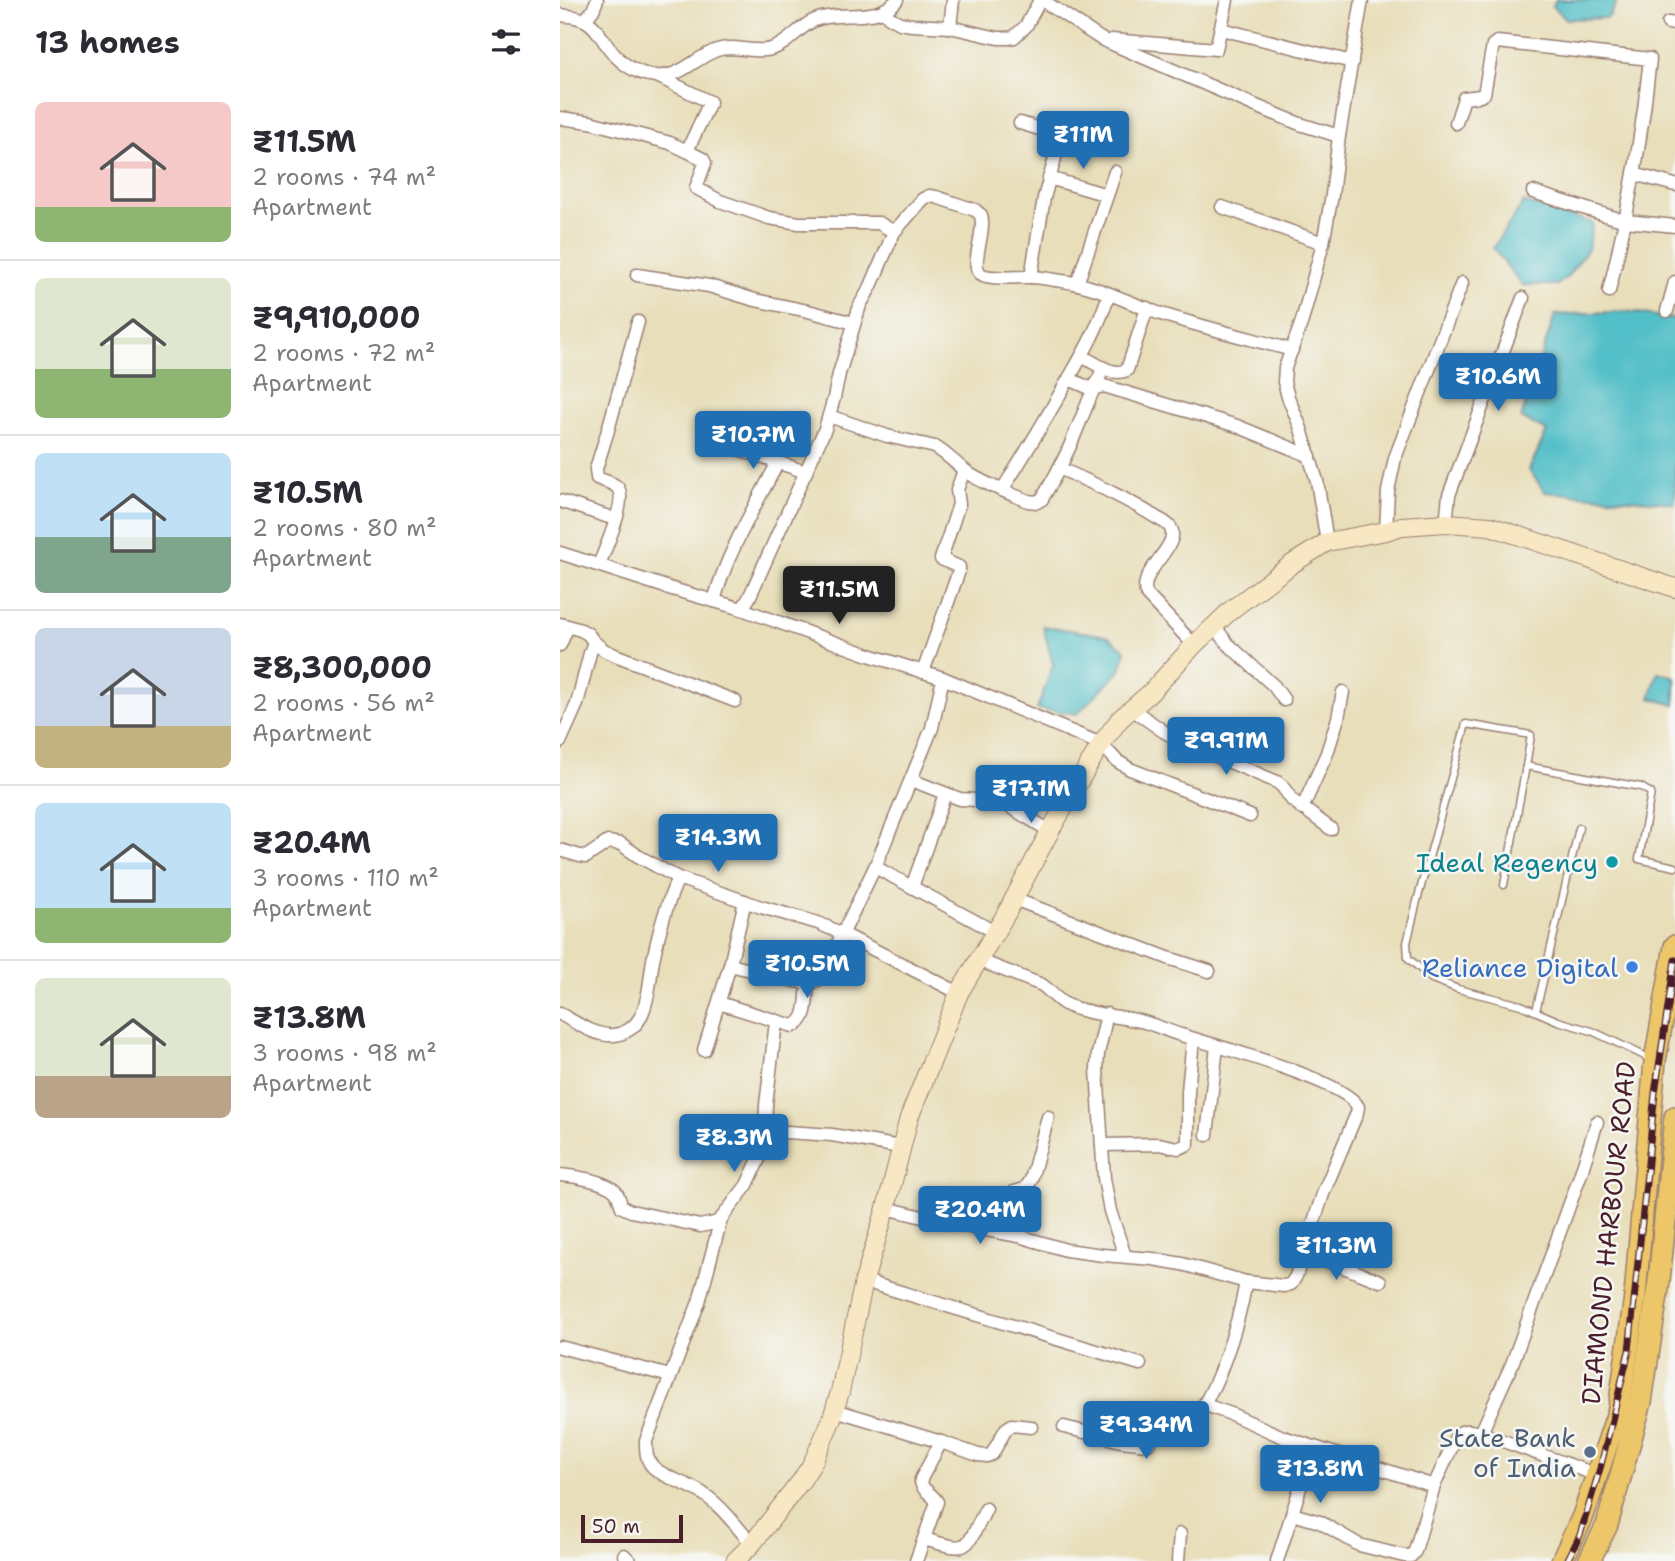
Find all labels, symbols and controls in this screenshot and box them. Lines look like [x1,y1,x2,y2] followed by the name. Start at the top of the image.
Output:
[35,22,180,63] text: 13 homes
[487,23,525,61] icon: filters
[1042,111,1124,171] pin: ₹11M
[1053,119,1113,149] text: ₹11M
[252,121,356,162] text: ₹11.5M
[91,130,175,214] icon: home
[252,162,436,192] text: 2 rooms · 74 m²
[252,192,372,222] text: Apartment
[252,297,420,338] text: ₹9,910,000
[91,306,175,390] icon: home
[252,338,435,368] text: 2 rooms · 72 m²
[1441,354,1555,413] pin: ₹10.6M
[1455,361,1541,391] text: ₹10.6M
[252,368,372,398] text: Apartment
[696,412,810,471] pin: ₹10.7M
[711,419,795,449] text: ₹10.7M
[252,472,363,513] text: ₹10.5M
[91,481,175,565] icon: home
[252,513,437,543] text: 2 rooms · 80 m²
[252,543,372,573] text: Apartment
[782,566,896,626] pin: ₹11.5M
[799,574,879,604] text: ₹11.5M
[252,647,432,688] text: ₹8,300,000
[91,656,175,740] icon: home
[252,688,435,718] text: 2 rooms · 56 m²
[252,718,372,748] text: Apartment
[1169,718,1283,777] pin: ₹9.91M
[1183,725,1269,755] text: ₹9.91M
[974,766,1088,825] pin: ₹17.1M
[992,773,1070,803] text: ₹17.1M
[661,814,775,874] pin: ₹14.3M
[252,822,371,863] text: ₹20.4M
[675,822,761,852] text: ₹14.3M
[91,831,175,915] icon: home
[1416,845,1598,880] place label: Ideal Regency
[1604,854,1620,870] marker: Ideal Regency
[252,863,439,893] text: 3 rooms · 110 m²
[252,893,372,923] text: Apartment
[750,940,864,1000] pin: ₹10.5M
[764,948,850,978] text: ₹10.5M
[1422,950,1618,985] place label: Reliance Digital
[1624,959,1640,975] marker: Reliance Digital
[252,997,366,1038] text: ₹13.8M
[91,1006,175,1090] icon: home
[252,1038,437,1068] text: 3 rooms · 98 m²
[1573,1060,1643,1406] street label: DIAMOND HARBOUR ROAD
[252,1068,372,1098] text: Apartment
[685,1114,783,1174] pin: ₹8.3M
[695,1122,773,1152] text: ₹8.3M
[923,1186,1037,1246] pin: ₹20.4M
[934,1194,1026,1224] text: ₹20.4M
[1279,1222,1393,1282] pin: ₹11.3M
[1295,1230,1377,1260] text: ₹11.3M
[1089,1402,1203,1461] pin: ₹9.34M
[1099,1409,1193,1439] text: ₹9.34M
[1439,1420,1576,1485] place label: State Bank of India
[1582,1444,1598,1460] marker: State Bank of India
[1263,1446,1377,1505] pin: ₹13.8M
[1276,1453,1364,1483] text: ₹13.8M
[581,1512,682,1544] scale bar
[592,1514,640,1539] text: 50 m

